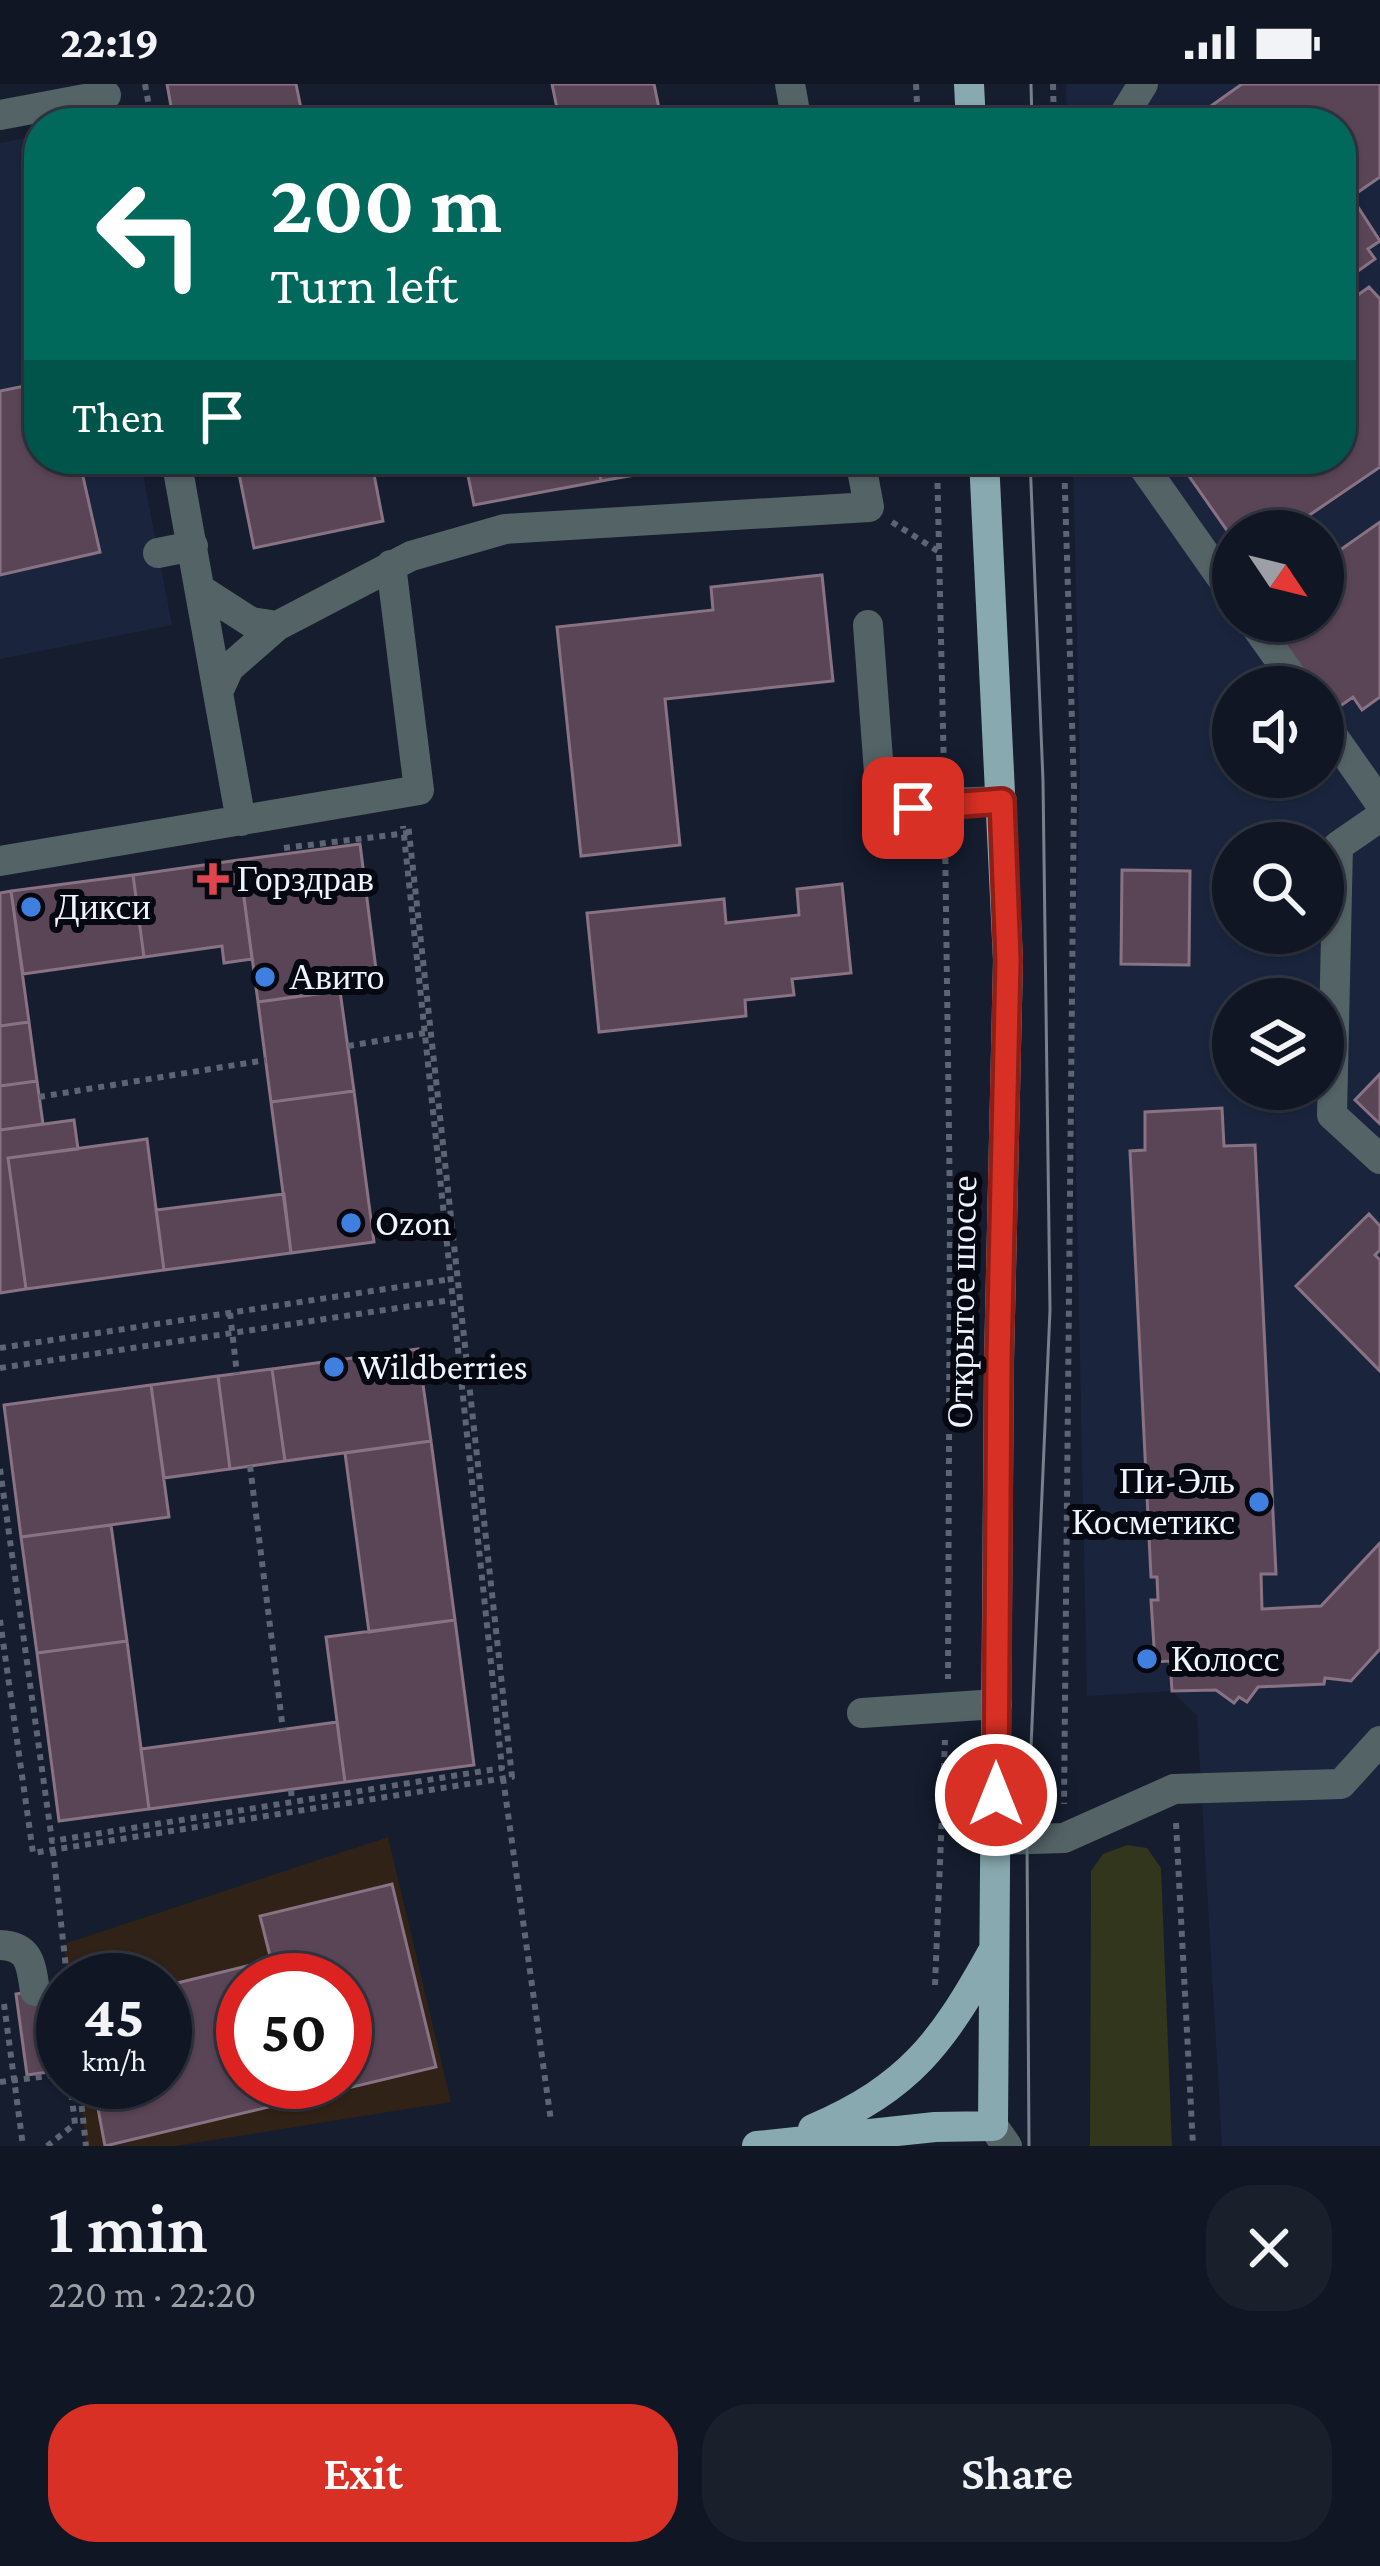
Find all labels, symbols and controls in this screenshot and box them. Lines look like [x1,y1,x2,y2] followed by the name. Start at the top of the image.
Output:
[60,17,159,67] text: 22:19
[72,156,228,312] icon: left
[270,157,502,250] text: 200 m
[270,255,458,315] text: Turn left
[189,384,255,450] icon: arrive
[72,392,165,442] text: Then
[1212,510,1344,642] north arrow
[1212,510,1344,1110] map controls
[1212,666,1344,798] button: sound
[862,757,964,859] pin
[880,775,946,841] icon: arrive
[1212,822,1344,954] button: search
[237,859,374,899] place label: Горздрав
[200,866,226,892] marker: Горздрав
[55,887,151,927] place label: Дикси
[18,894,44,920] marker: Дикси
[289,957,385,997] place label: Авито
[252,964,278,990] marker: Авито
[1212,978,1344,1110] button: layers
[940,1175,984,1429] street label: Открытое шоссе
[375,1203,452,1243] place label: Ozon
[338,1210,364,1236] marker: Ozon
[358,1347,528,1387] place label: Wildberries
[321,1354,347,1380] marker: Wildberries
[1072,1461,1235,1542] place label: Пи-Эль Косметикс
[1246,1489,1272,1515] marker: Пи-Эль Косметикс
[1171,1639,1280,1679] place label: Колосс
[1134,1646,1160,1672] marker: Колосс
[933,1732,1059,1858] position arrow
[216,1953,372,2109] speed limit sign: 50
[83,1982,145,2049] text: 45
[82,2044,146,2077] text: km/h
[1206,2185,1332,2311] button: close
[48,2187,208,2267] text: 1 min
[48,2272,256,2315] text: 220 m · 22:20
[48,2404,678,2542] button: Exit
[702,2404,1332,2542] button: Share

